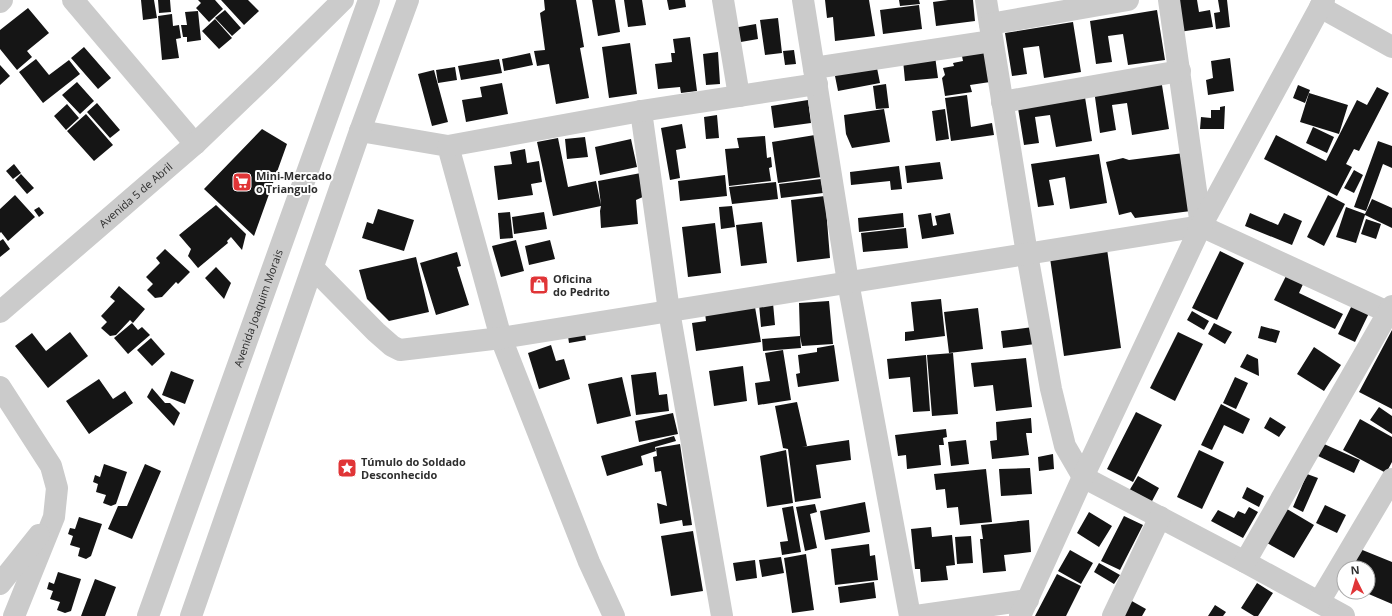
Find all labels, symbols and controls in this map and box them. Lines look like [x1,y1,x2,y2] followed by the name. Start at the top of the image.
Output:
[95,159,175,231] street label: Avenida 5 de Abril
[256,168,332,196] place label: Mini-Mercado o Triangulo
[231,171,253,193] supermarket icon: Mini-Mercado o Triangulo
[230,247,286,369] street label: Avenida Joaquim Morais
[553,271,610,299] place label: Oficina do Pedrito
[528,274,550,296] shop icon: Oficina do Pedrito
[361,454,466,482] place label: Túmulo do Soldado Desconhecido
[336,457,358,479] place icon: Túmulo do Soldado Desconhecido
[1336,560,1376,600] north arrow
[1350,562,1360,577] text: N

